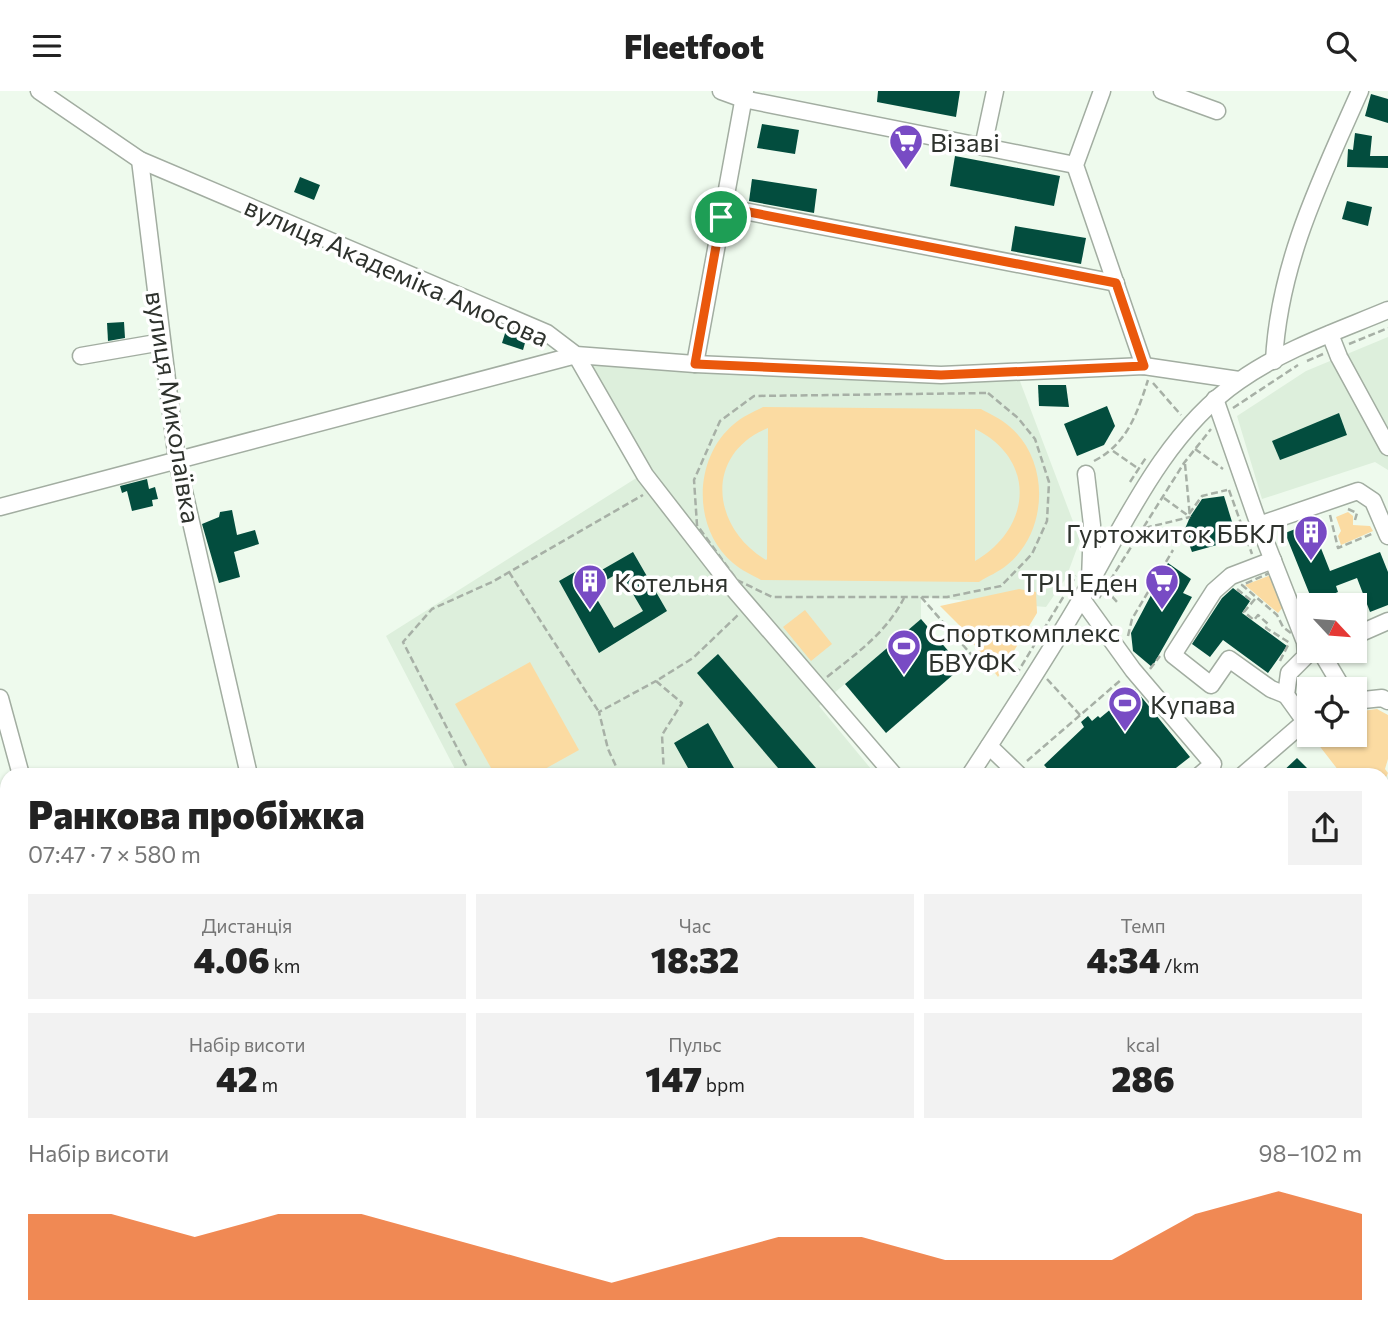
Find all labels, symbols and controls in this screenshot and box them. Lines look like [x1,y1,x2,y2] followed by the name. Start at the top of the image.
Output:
[624,26,764,66] text: Fleetfoot
[28,27,66,65] icon: menu
[1322,27,1360,65] icon: search
[887,122,925,171] supermarket icon: Візаві
[930,126,1000,157] place label: Візаві
[691,187,751,247] pin
[240,190,554,352] street label: вулиця Академіка Амосова
[702,198,740,236] icon: arrive
[140,289,208,525] street label: вулиця Миколаївка
[1292,513,1330,562] building icon: Гуртожиток ББКЛ
[1066,517,1286,548] place label: Гуртожиток ББКЛ
[571,562,609,611] building icon: Котельня
[1143,562,1181,611] supermarket icon: ТРЦ Еден
[614,566,728,597] place label: Котельня
[1021,566,1138,597] place label: ТРЦ Еден
[1297,593,1367,663] north arrow
[1297,593,1367,747] map controls
[928,616,1120,677] place label: Спорткомплекс БВУФК
[885,627,923,676] sports icon: Спорткомплекс БВУФК
[1297,677,1367,747] button: locate
[1106,684,1144,733] sports icon: Купава
[1150,688,1236,719] place label: Купава
[28,790,365,837] text: Ранкова пробіжка
[1288,791,1362,865] button: share
[28,840,201,868] text: 07:47 · 7 × 580 m
[202,914,292,937] text: Дистанція
[679,914,711,937] text: Час
[1120,914,1166,937] text: Темп
[194,937,270,980] text: 4.06
[651,937,739,980] text: 18:32
[1087,937,1160,980] text: 4:34
[270,954,300,977] text: km
[1160,954,1199,977] text: /km
[189,1033,305,1056] text: Набір висоти
[668,1033,722,1056] text: Пульс
[1126,1033,1160,1056] text: kcal
[216,1056,258,1099] text: 42
[645,1056,702,1099] text: 147
[1111,1056,1175,1099] text: 286
[258,1073,278,1096] text: m
[702,1073,745,1096] text: bpm
[28,1139,169,1167] text: Набір висоти
[1259,1139,1362,1167] text: 98–102 m

